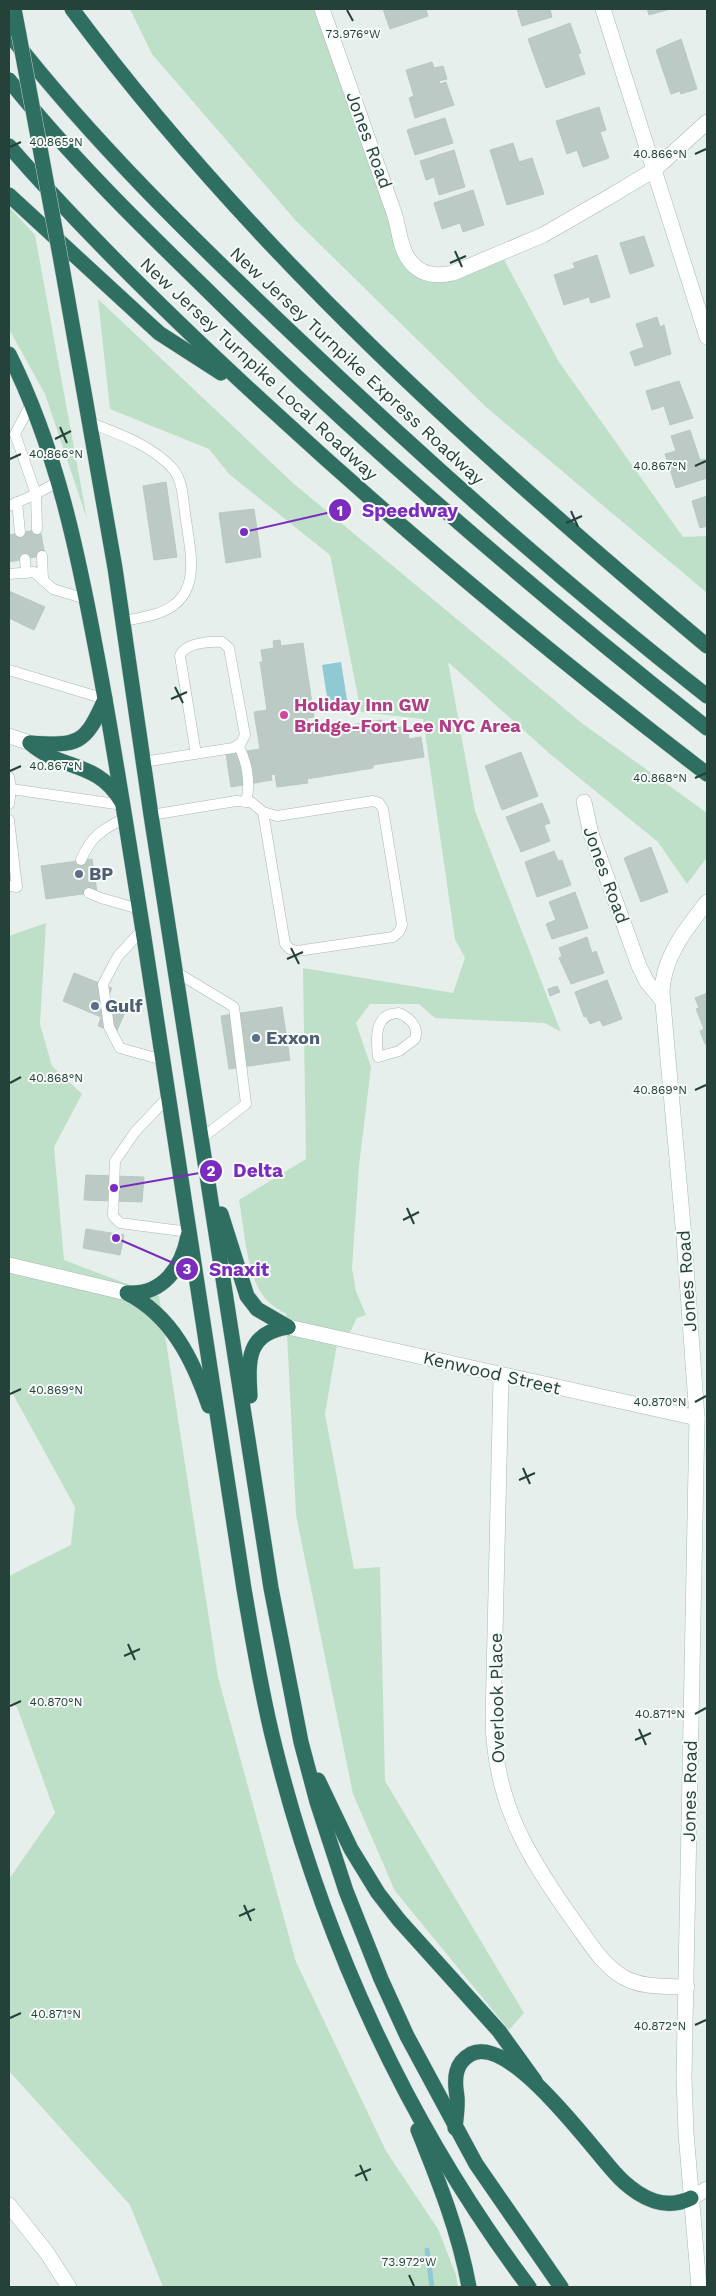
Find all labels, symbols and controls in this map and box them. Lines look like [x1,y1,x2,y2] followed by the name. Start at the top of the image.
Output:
[326,27,381,41] text: 73.976°W
[342,88,397,191] street label: Jones Road
[29,135,83,149] text: 40.865°N
[633,147,687,161] text: 40.866°N
[226,242,489,490] street label: New Jersey Turnpike Express Roadway
[136,253,383,485] street label: New Jersey Turnpike Local Roadway
[29,447,83,461] text: 40.866°N
[633,459,687,473] text: 40.867°N
[327,493,468,527] callout: Speedway
[362,499,458,522] text: Speedway
[337,502,343,520] text: 1
[294,694,521,736] place label: Holiday Inn GW Bridge-Fort Lee NYC Area
[278,709,290,721] marker: Holiday Inn GW Bridge-Fort Lee NYC Area
[29,759,83,773] text: 40.867°N
[633,771,687,785] text: 40.868°N
[579,823,634,926] street label: Jones Road
[89,863,113,884] place label: BP
[73,868,85,880] marker: BP
[105,995,143,1016] place label: Gulf
[89,1000,101,1012] marker: Gulf
[266,1027,320,1048] place label: Exxon
[250,1032,262,1044] marker: Exxon
[29,1071,83,1085] text: 40.868°N
[633,1083,687,1097] text: 40.869°N
[198,1154,293,1188] callout: Delta
[233,1159,283,1182] text: Delta
[207,1162,216,1180] text: 2
[672,1229,701,1333] street label: Jones Road
[174,1252,280,1286] callout: Snaxit
[209,1258,270,1281] text: Snaxit
[183,1260,192,1278] text: 3
[421,1346,563,1399] street label: Kenwood Street
[29,1383,83,1397] text: 40.869°N
[634,1395,686,1409] text: 40.870°N
[485,1632,508,1764] street label: Overlook Place
[30,1695,82,1709] text: 40.870°N
[635,1707,685,1721] text: 40.871°N
[678,1740,701,1842] street label: Jones Road
[31,2007,81,2021] text: 40.871°N
[634,2019,686,2033] text: 40.872°N
[382,2255,437,2269] text: 73.972°W

